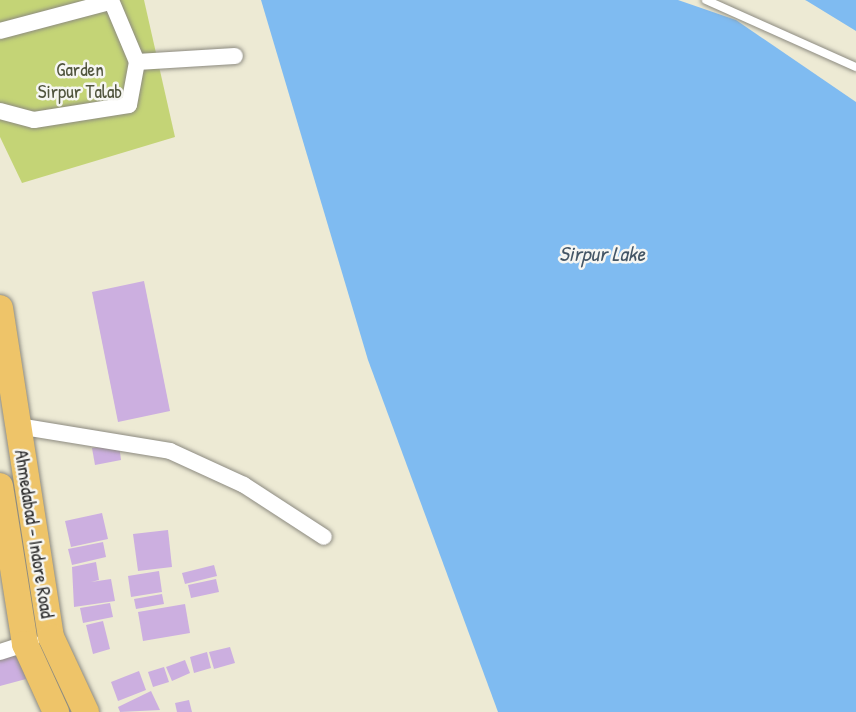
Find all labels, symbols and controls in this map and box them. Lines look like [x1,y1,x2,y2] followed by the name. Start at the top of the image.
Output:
[38,59,122,103] park label: Garden Sirpur Talab
[559,241,645,267] water label: Sirpur Lake
[9,448,59,620] street label: Ahmedabad - Indore Road

